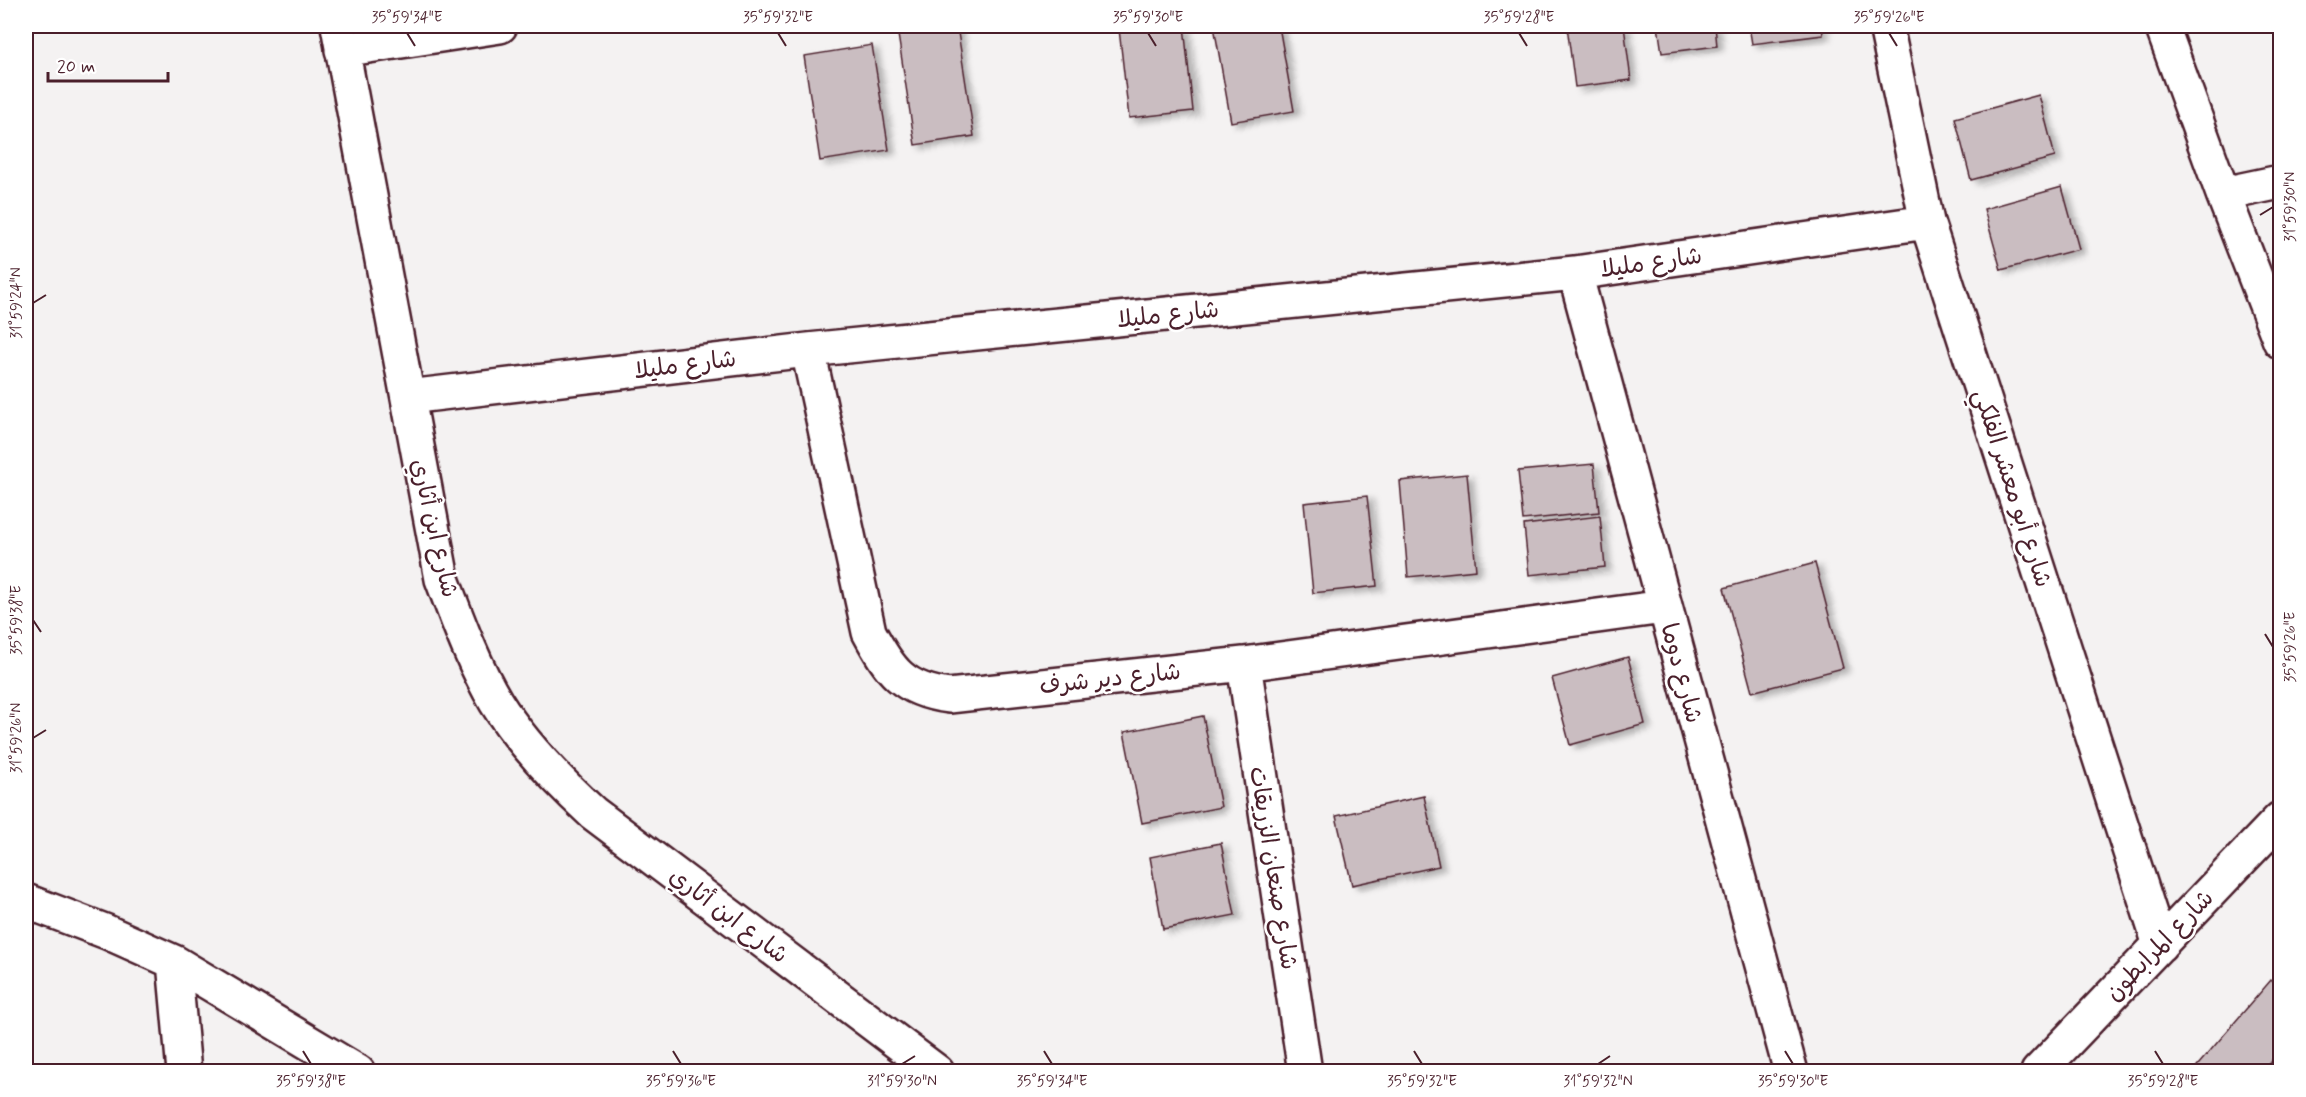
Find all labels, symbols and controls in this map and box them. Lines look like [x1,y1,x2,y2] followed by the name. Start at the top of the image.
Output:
[371,8,443,28] text: 35°59'34"E
[743,8,813,28] text: 35°59'32"E
[1113,8,1184,28] text: 35°59'30"E
[1484,8,1555,28] text: 35°59'28"E
[1854,8,1925,28] text: 35°59'26"E
[48,45,168,83] scale bar
[57,55,95,79] text: 20 m
[2281,172,2301,242] text: 31°59'30"N
[1598,241,1704,286] street label: شارع مليلا
[7,267,27,339] text: 31°59'24"N
[1116,295,1221,336] street label: شارع مليلا
[632,344,738,387] street label: شارع مليلا
[1961,385,2059,593] street label: شارع أبو معشر الفلكي
[403,456,466,601] street label: شارع ابن أثاري
[7,585,27,655] text: 35°59'38"E
[2281,611,2301,682] text: 35°59'26"E
[1652,620,1709,727] street label: شارع دوما
[1038,657,1182,702] street label: شارع دير شرف
[7,703,27,773] text: 31°59'26"N
[1241,764,1304,972] street label: شارع صنعان الزريقات
[662,860,795,971] street label: شارع ابن أثاري
[2099,884,2221,1008] street label: شارع المرابطون
[276,1072,346,1092] text: 35°59'38"E
[646,1072,716,1092] text: 35°59'36"E
[867,1072,937,1092] text: 31°59'30"N
[1016,1072,1088,1092] text: 35°59'34"E
[1387,1072,1457,1092] text: 35°59'32"E
[1563,1072,1633,1092] text: 31°59'32"N
[1758,1072,1829,1092] text: 35°59'30"E
[2128,1072,2199,1092] text: 35°59'28"E

